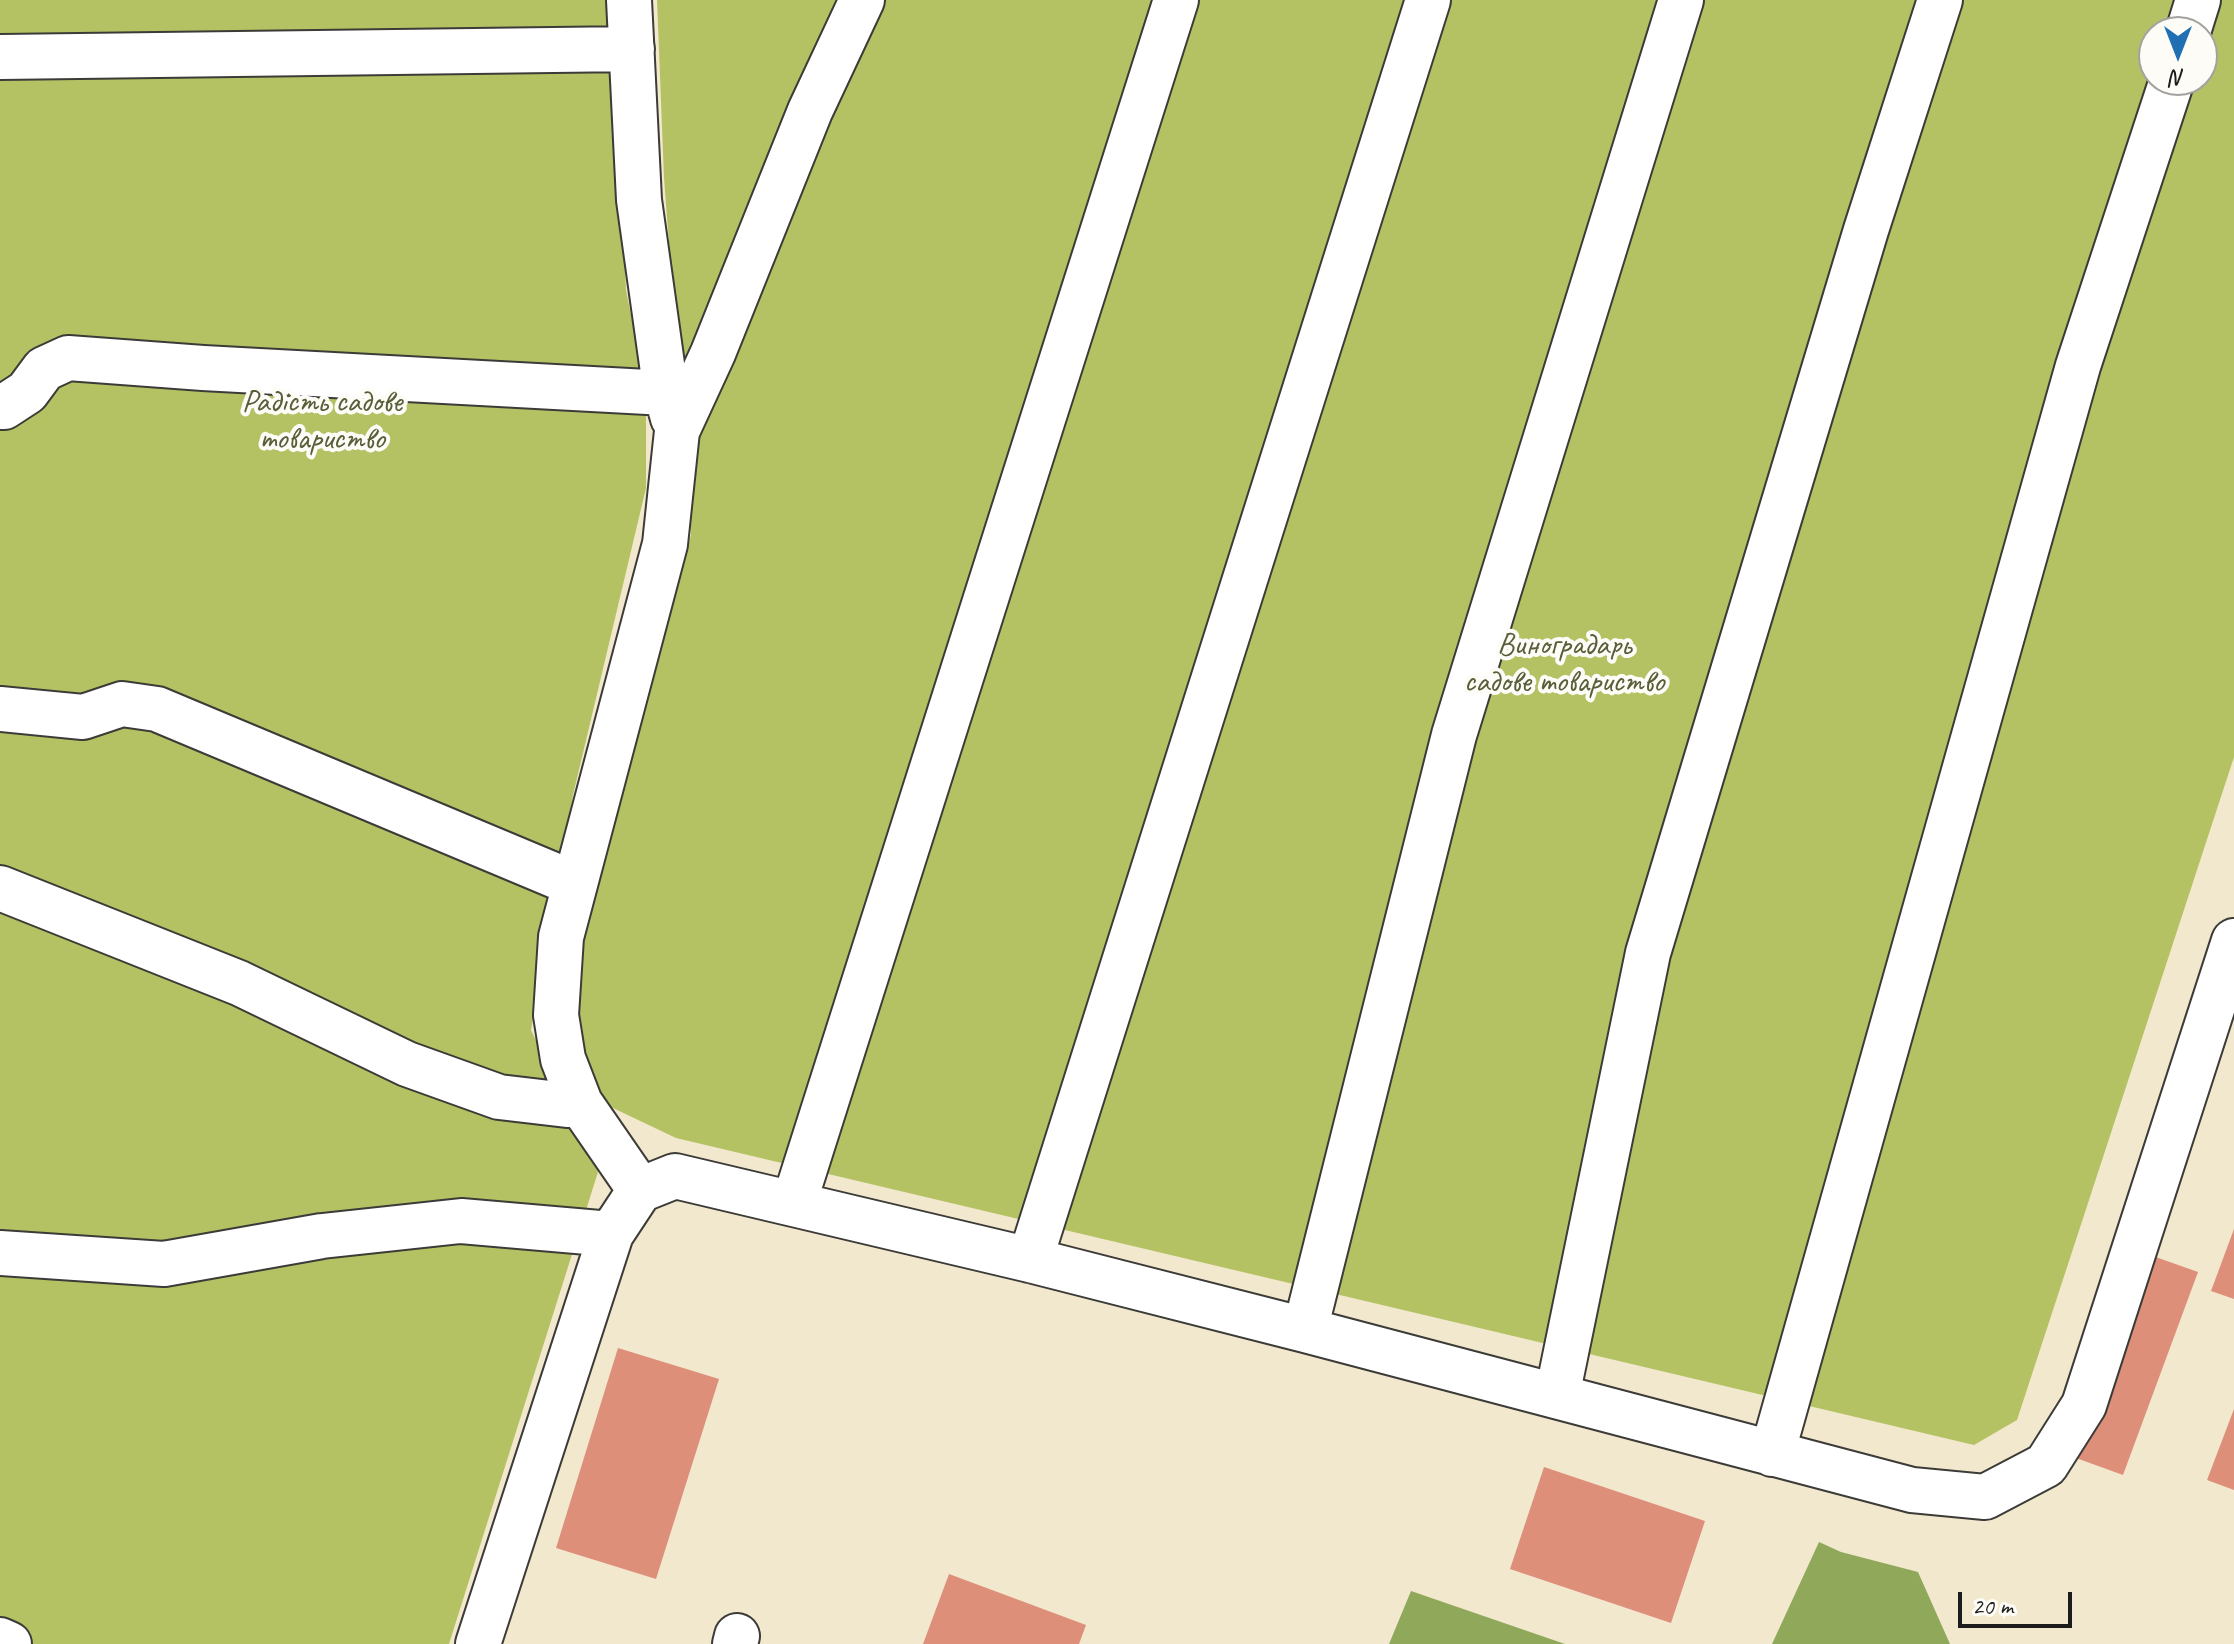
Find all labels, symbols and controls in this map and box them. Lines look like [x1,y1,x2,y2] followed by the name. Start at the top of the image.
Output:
[2138,16,2218,96] north arrow
[2171,64,2185,92] text: N
[242,384,402,459] park label: Радість садове товариство
[1464,627,1664,702] park label: Виноградарь садове товариство
[1962,1576,2076,1626] scale bar
[1972,1591,2013,1621] text: 20 m

